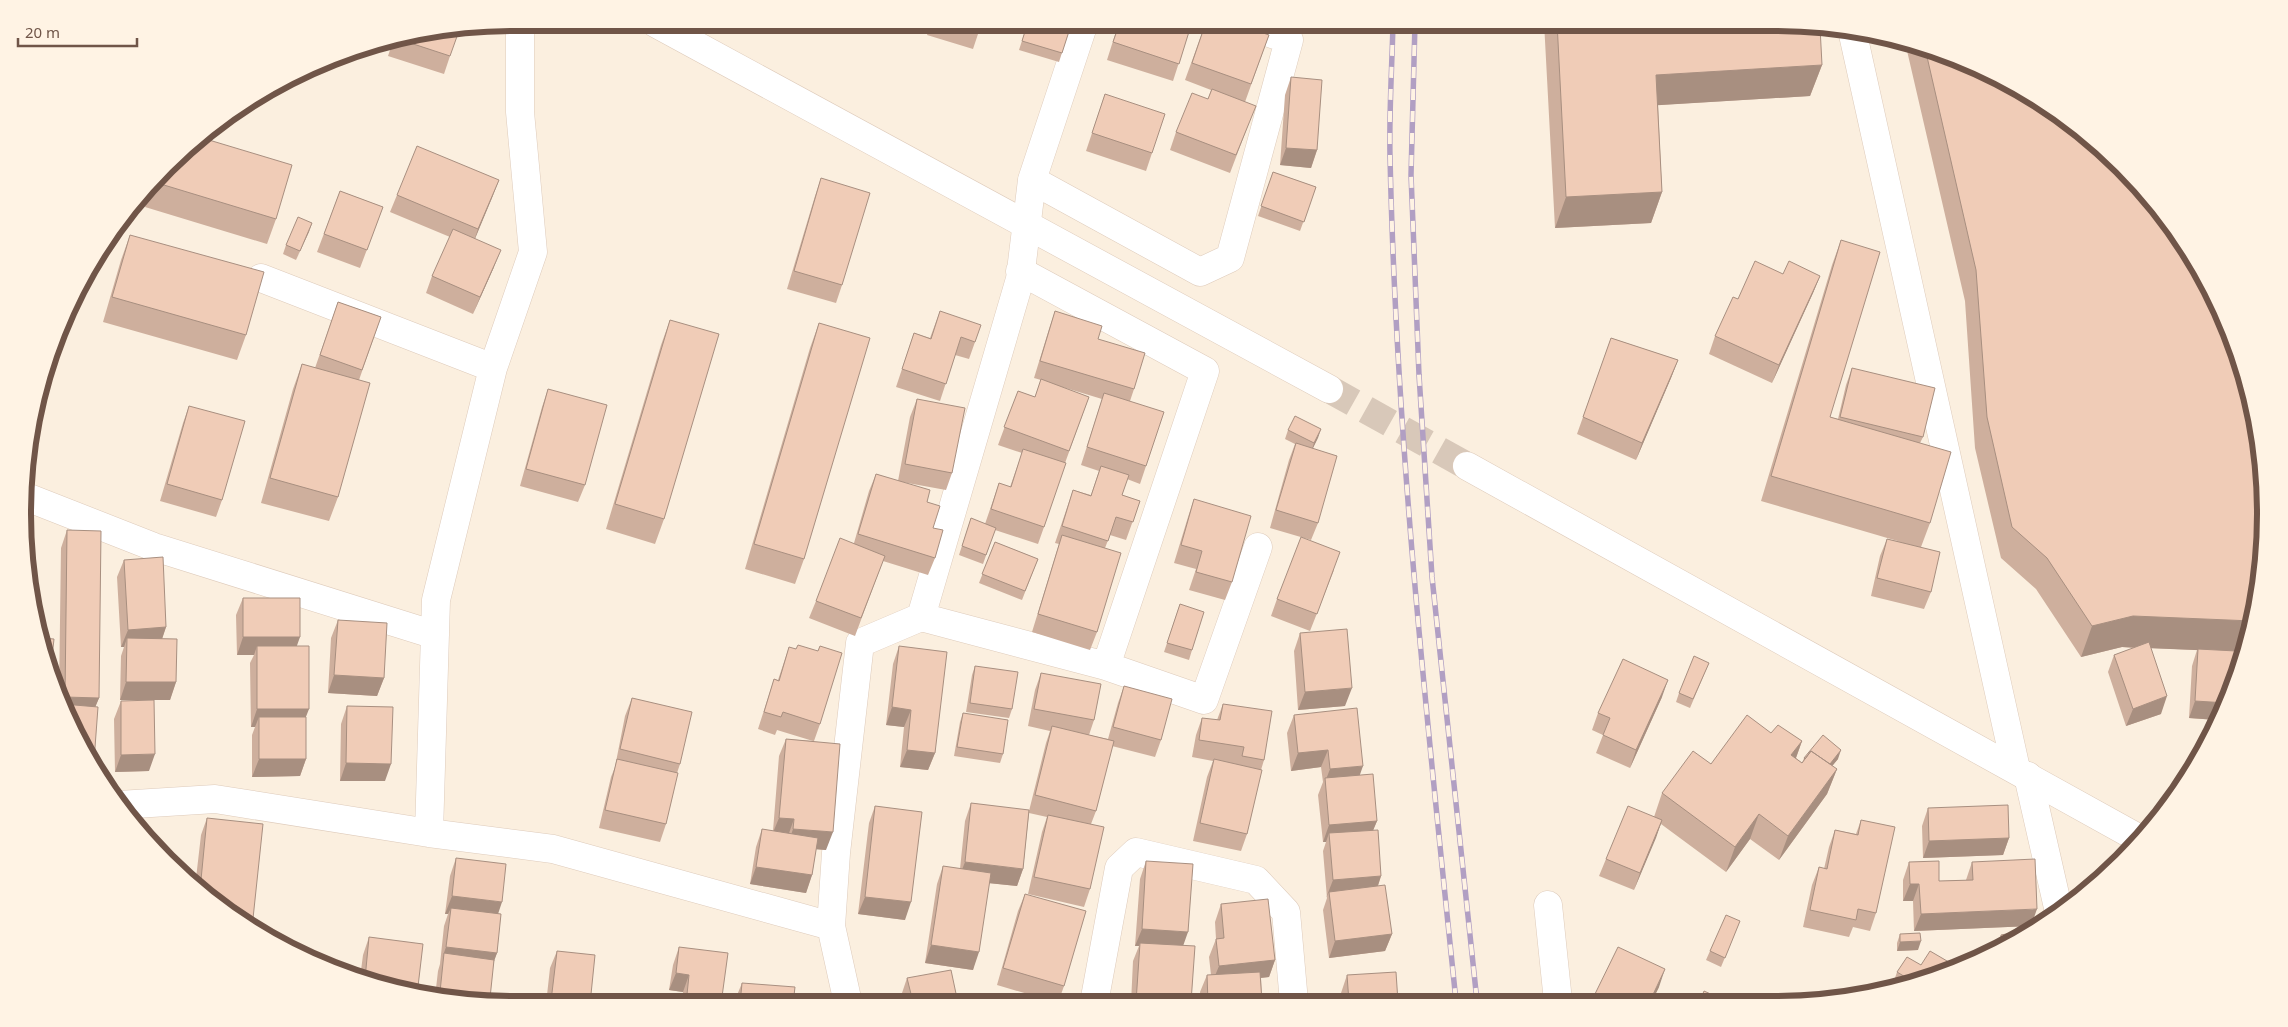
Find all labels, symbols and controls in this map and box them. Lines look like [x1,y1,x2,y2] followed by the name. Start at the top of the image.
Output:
[18,15,136,47] scale bar
[25,22,60,42] text: 20 m

